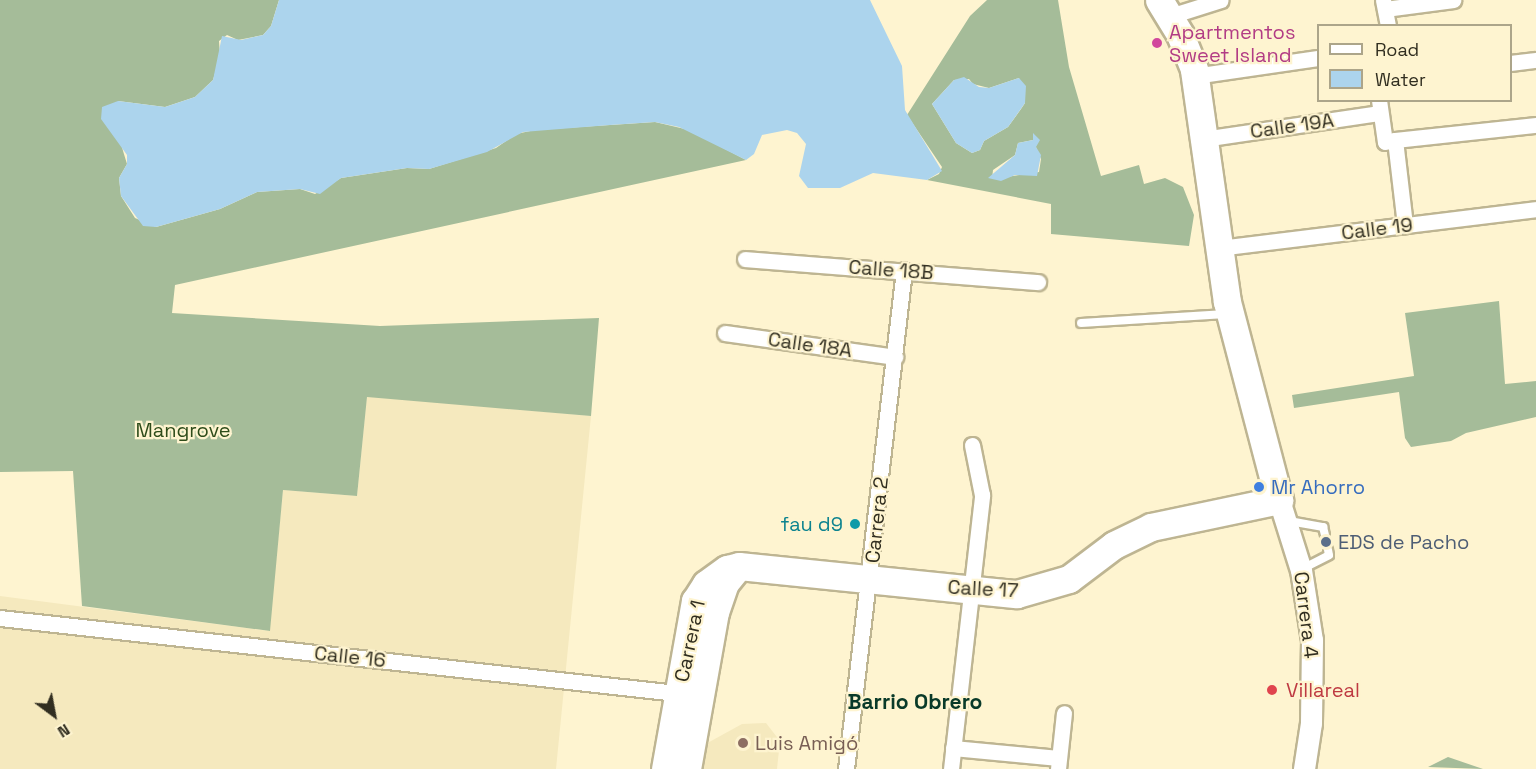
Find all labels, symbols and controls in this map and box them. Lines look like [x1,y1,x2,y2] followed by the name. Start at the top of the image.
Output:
[1169,20,1295,67] place label: Apartmentos Sweet Island
[1317,24,1512,102] legend
[1150,36,1164,50] marker: Apartmentos Sweet Island
[1375,38,1419,61] text: Road
[1375,68,1426,91] text: Water
[1249,108,1335,144] street label: Calle 19A
[1340,213,1414,245] street label: Calle 19
[848,255,934,285] street label: Calle 18B
[766,327,854,363] street label: Calle 18A
[135,418,231,442] park label: Mangrove
[1271,475,1365,499] place label: Mr Ahorro
[861,476,893,564] street label: Carrera 2
[1252,480,1266,494] marker: Mr Ahorro
[781,512,843,536] place label: fau d9
[848,517,862,531] marker: fau d9
[1338,530,1469,554] place label: EDS de Pacho
[1319,535,1333,549] marker: EDS de Pacho
[1289,570,1323,660] street label: Carrera 4
[947,575,1019,603] street label: Calle 17
[670,598,710,684] street label: Carrera 1
[313,641,387,673] street label: Calle 16
[1286,678,1360,702] place label: Villareal
[1263,681,1281,699] marker: Villareal
[24,685,84,745] north arrow
[848,689,982,715] district label: Barrio Obrero
[54,719,74,742] text: N
[755,731,859,755] place label: Luis Amigó
[736,736,750,750] marker: Luis Amigó

